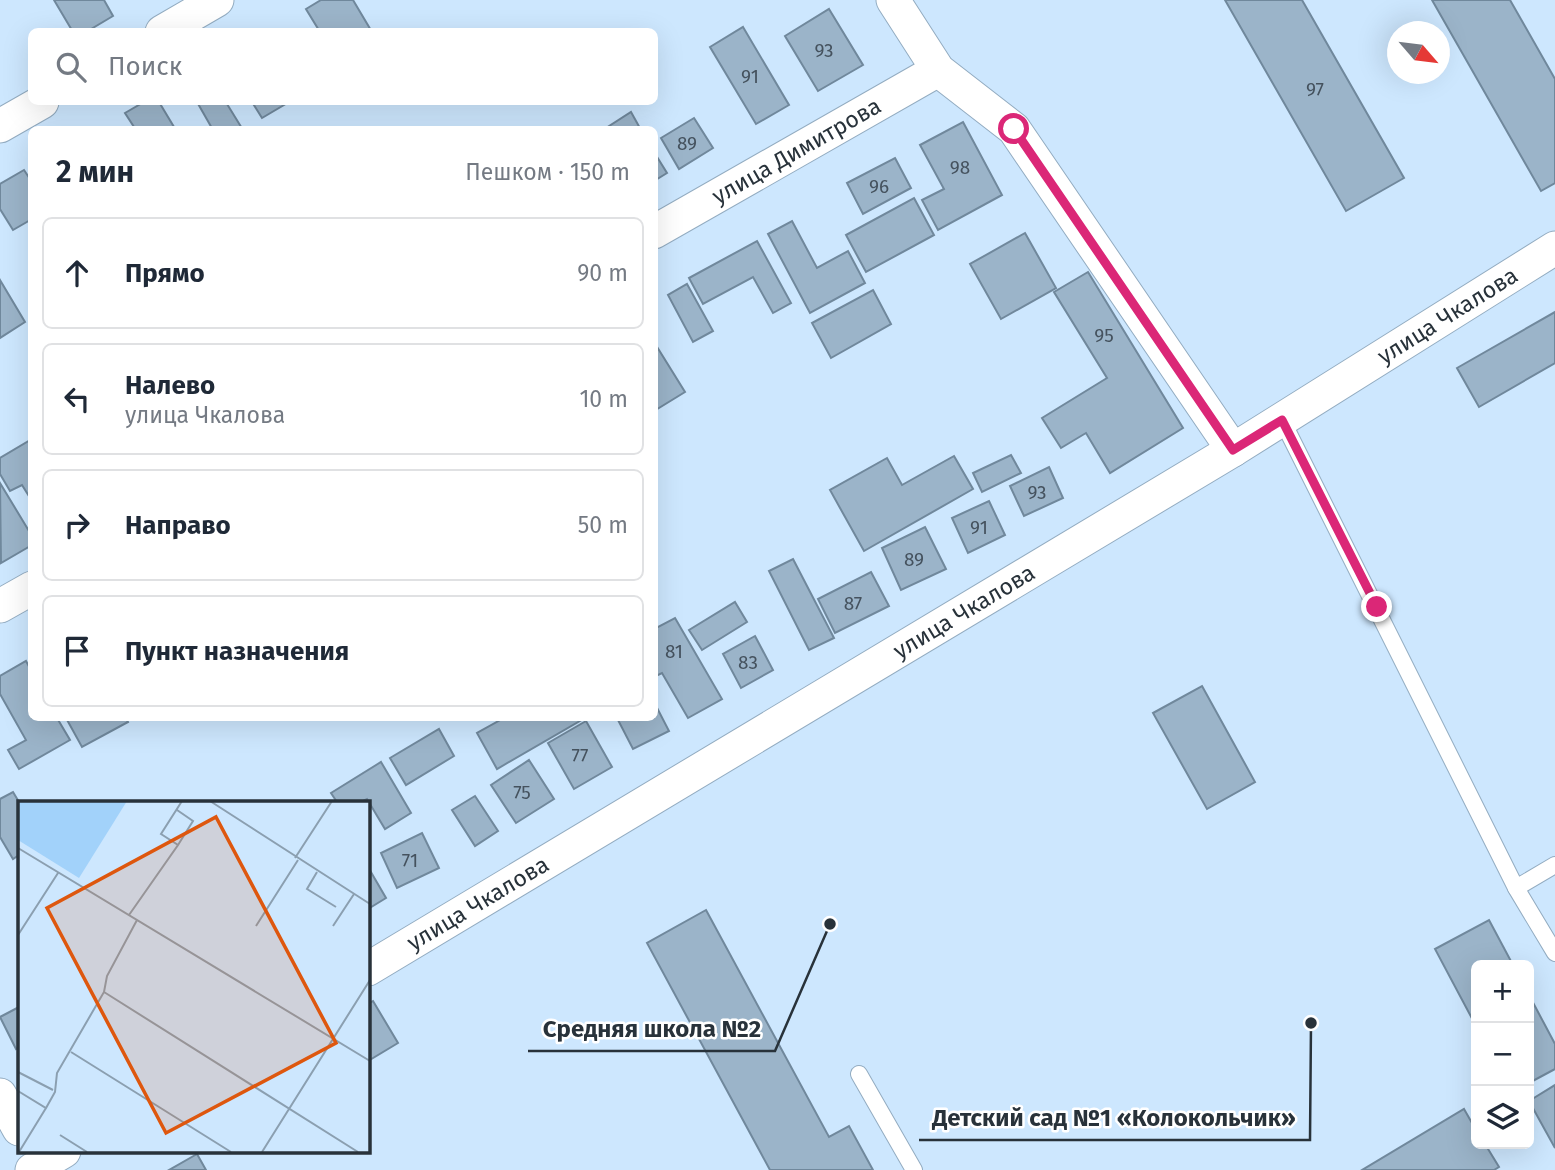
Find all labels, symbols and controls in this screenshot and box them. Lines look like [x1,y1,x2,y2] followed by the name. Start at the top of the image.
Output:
[1387,21,1450,84] north arrow
[28,28,658,105] search box
[814,39,834,62] house number: 93
[52,48,90,86] icon: search
[108,51,182,82] text: Поиск
[741,65,759,88] house number: 91
[1306,78,1324,101] house number: 97
[707,91,886,210] street label: улица Димитрова
[998,113,1029,144] route start
[677,132,697,155] house number: 89
[56,154,134,190] text: 2 мин
[950,156,970,179] house number: 98
[465,158,630,186] text: Пешком · 150 m
[869,175,889,198] house number: 96
[58,254,96,292] icon: ahead
[125,258,205,289] text: Прямо
[577,259,628,287] text: 90 m
[1372,261,1523,370] street label: улица Чкалова
[1094,324,1114,347] house number: 95
[125,370,215,401] text: Налево
[58,380,96,418] icon: left
[579,385,628,413] text: 10 m
[125,401,285,429] text: улица Чкалова
[1027,481,1047,504] house number: 93
[58,506,96,544] icon: right
[125,510,231,541] text: Направо
[578,511,628,539] text: 50 m
[970,516,988,539] house number: 91
[904,548,924,571] house number: 89
[888,558,1040,665] street label: улица Чкалова
[1361,591,1392,622] route end
[844,592,862,615] house number: 87
[58,632,96,670] icon: arrive
[125,636,349,667] text: Пункт назначения
[665,640,683,663] house number: 81
[738,651,758,674] house number: 83
[572,744,588,767] house number: 77
[513,781,531,804] house number: 75
[18,801,369,1152] inset map
[402,849,418,872] house number: 71
[402,850,554,956] street label: улица Чкалова
[1471,960,1534,1149] map controls
[1471,960,1534,1023] button: +
[528,1006,775,1051] callout: Средняя школа №2
[543,1015,761,1043] text: Средняя школа №2
[1471,1023,1534,1086] button: −
[1471,1086,1534,1149] button: layers
[919,1095,1310,1140] callout: Детский сад №1 «Колокольчик»
[931,1104,1296,1132] text: Детский сад №1 «Колокольчик»

